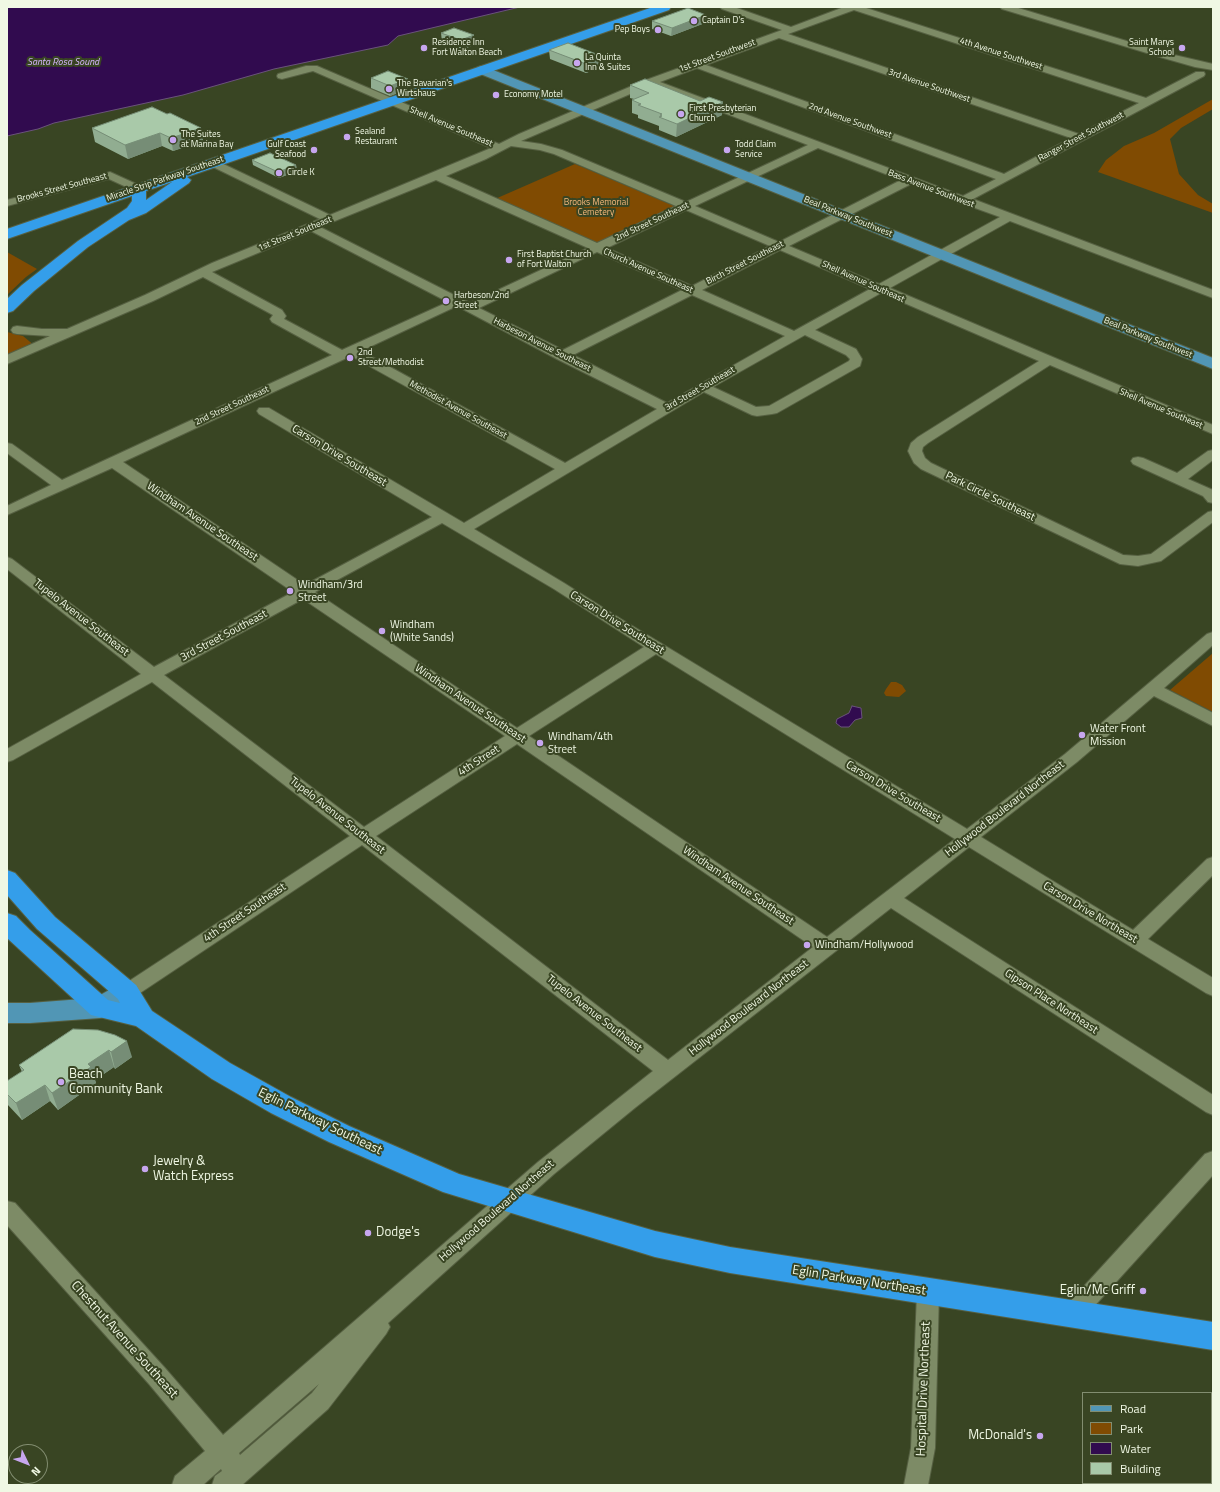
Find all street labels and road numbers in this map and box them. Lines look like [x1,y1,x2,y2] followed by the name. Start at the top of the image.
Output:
[958,36,1044,72] street label: 4th Avenue Southwest
[677,37,757,75] street label: 1st Street Southwest
[887,67,971,105] street label: 3rd Avenue Southwest
[807,101,893,141] street label: 2nd Avenue Southwest
[408,105,494,149] street label: Shell Avenue Southeast
[1036,110,1126,164] street label: Ranger Street Southwest
[105,154,225,204] street label: Miracle Strip Parkway Southeast
[886,168,976,210] street label: Bass Avenue Southwest
[16,171,108,205] street label: Brooks Street Southeast
[802,194,894,240] street label: Beal Parkway Southwest
[613,200,691,244] street label: 2nd Street Southeast
[257,214,333,254] street label: 1st Street Southeast
[705,239,785,287] street label: Birch Street Southeast
[601,246,695,296] street label: Church Avenue Southeast
[820,259,906,305] street label: Shell Avenue Southeast
[1102,315,1194,361] street label: Beal Parkway Southwest
[492,316,592,374] street label: Harbeson Avenue Southeast
[663,365,737,413] street label: 3rd Street Southeast
[407,379,509,441] street label: Methodist Avenue Southeast
[193,384,271,428] street label: 2nd Street Southeast
[1118,387,1204,431] street label: Shell Avenue Southeast
[289,422,389,490] street label: Carson Drive Southeast
[943,470,1037,524] street label: Park Circle Southeast
[144,480,260,564] street label: Windham Avenue Southeast
[31,577,131,659] street label: Tupelo Avenue Southeast
[568,589,666,657] street label: Carson Drive Southeast
[178,608,270,664] street label: 3rd Street Southeast
[412,662,528,746] street label: Windham Avenue Southeast
[456,743,502,779] street label: 4th Street
[843,758,943,826] street label: Carson Drive Southeast
[943,758,1067,860] street label: Hollywood Boulevard Northeast
[287,775,387,857] street label: Tupelo Avenue Southeast
[680,844,796,928] street label: Windham Avenue Southeast
[1040,880,1140,946] street label: Carson Drive Northeast
[201,881,289,945] street label: 4th Street Southeast
[687,957,811,1059] street label: Hollywood Boulevard Northeast
[1002,967,1100,1037] street label: Gipson Place Northeast
[544,973,644,1055] street label: Tupelo Avenue Southeast
[256,1085,384,1159] street label: Eglin Parkway Southeast
[437,1158,557,1264] street label: Hollywood Boulevard Northeast
[791,1263,927,1299] street label: Eglin Parkway Northeast
[67,1278,181,1402] street label: Chestnut Avenue Southeast
[914,1321,934,1457] street label: Hospital Drive Northeast

